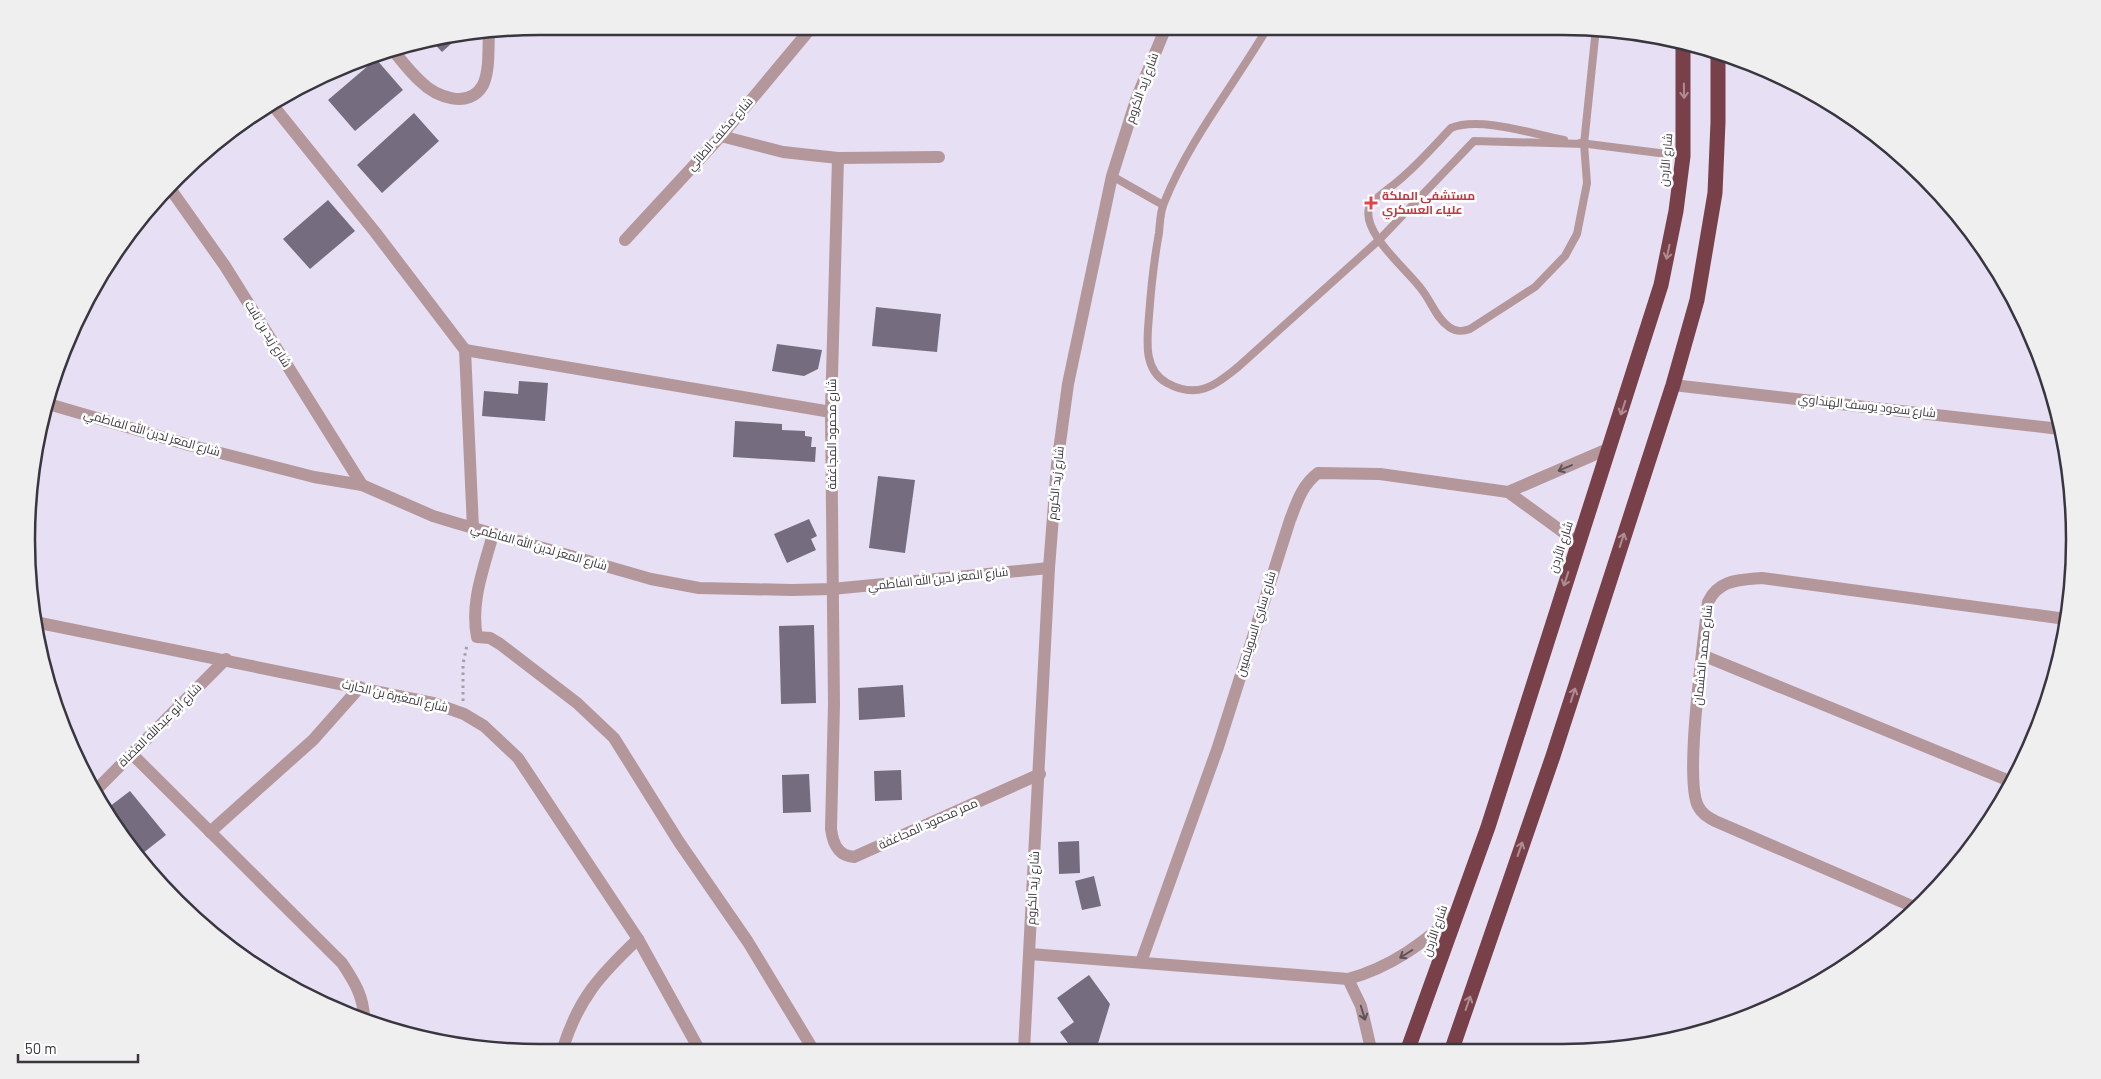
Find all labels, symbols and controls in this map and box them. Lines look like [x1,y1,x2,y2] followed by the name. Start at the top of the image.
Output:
[1122,50,1162,125] street label: شارع زيد الكروم
[1679,82,1689,98] one-way arrow
[684,94,758,176] street label: شارع مكنف الطائي
[1656,133,1676,187] street label: شارع الأردن
[1382,188,1475,220] place label: مستشفى الملكة علياء العسكري
[1364,196,1378,210] marker: مستشفى الملكة علياء العسكري
[1663,244,1672,260] one-way arrow
[241,298,295,370] street label: شارع زيد بن ثابت
[824,378,840,489] street label: شارع محمود المجاغفة
[1797,391,1937,423] street label: شارع سعود يوسف الهنداوي
[1618,400,1627,415] one-way arrow
[81,406,222,462] street label: شارع المعز لدين الله الفاطمي
[1044,445,1068,521] street label: شارع زيد الكروم
[1558,463,1573,473] one-way arrow
[1545,519,1577,575] street label: شارع الأردن
[468,520,609,576] street label: شارع المعز لدين الله الفاطمي
[1618,533,1627,549] one-way arrow
[867,564,1009,596] street label: شارع المعز لدين الله الفاطمي
[1232,569,1282,679] street label: شارع ساري السويلميين
[1561,570,1571,586] one-way arrow
[1690,604,1716,706] street label: شارع محمد الخشمان
[340,676,450,716] street label: شارع المغيرة بن الحارث
[115,680,205,770] street label: شارع أبو عبدالله القضاة
[1568,687,1578,703] one-way arrow
[876,795,980,852] street label: ممر محمود المجاغفة
[1516,841,1526,857] one-way arrow
[1023,851,1043,925] street label: شارع زيد الكروم
[1419,903,1451,959] street label: شارع الأردن
[1399,950,1413,960] one-way arrow
[1463,995,1473,1011] one-way arrow
[1358,1005,1368,1021] one-way arrow
[18,1032,138,1064] scale bar
[25,1039,57,1057] text: 50 m

